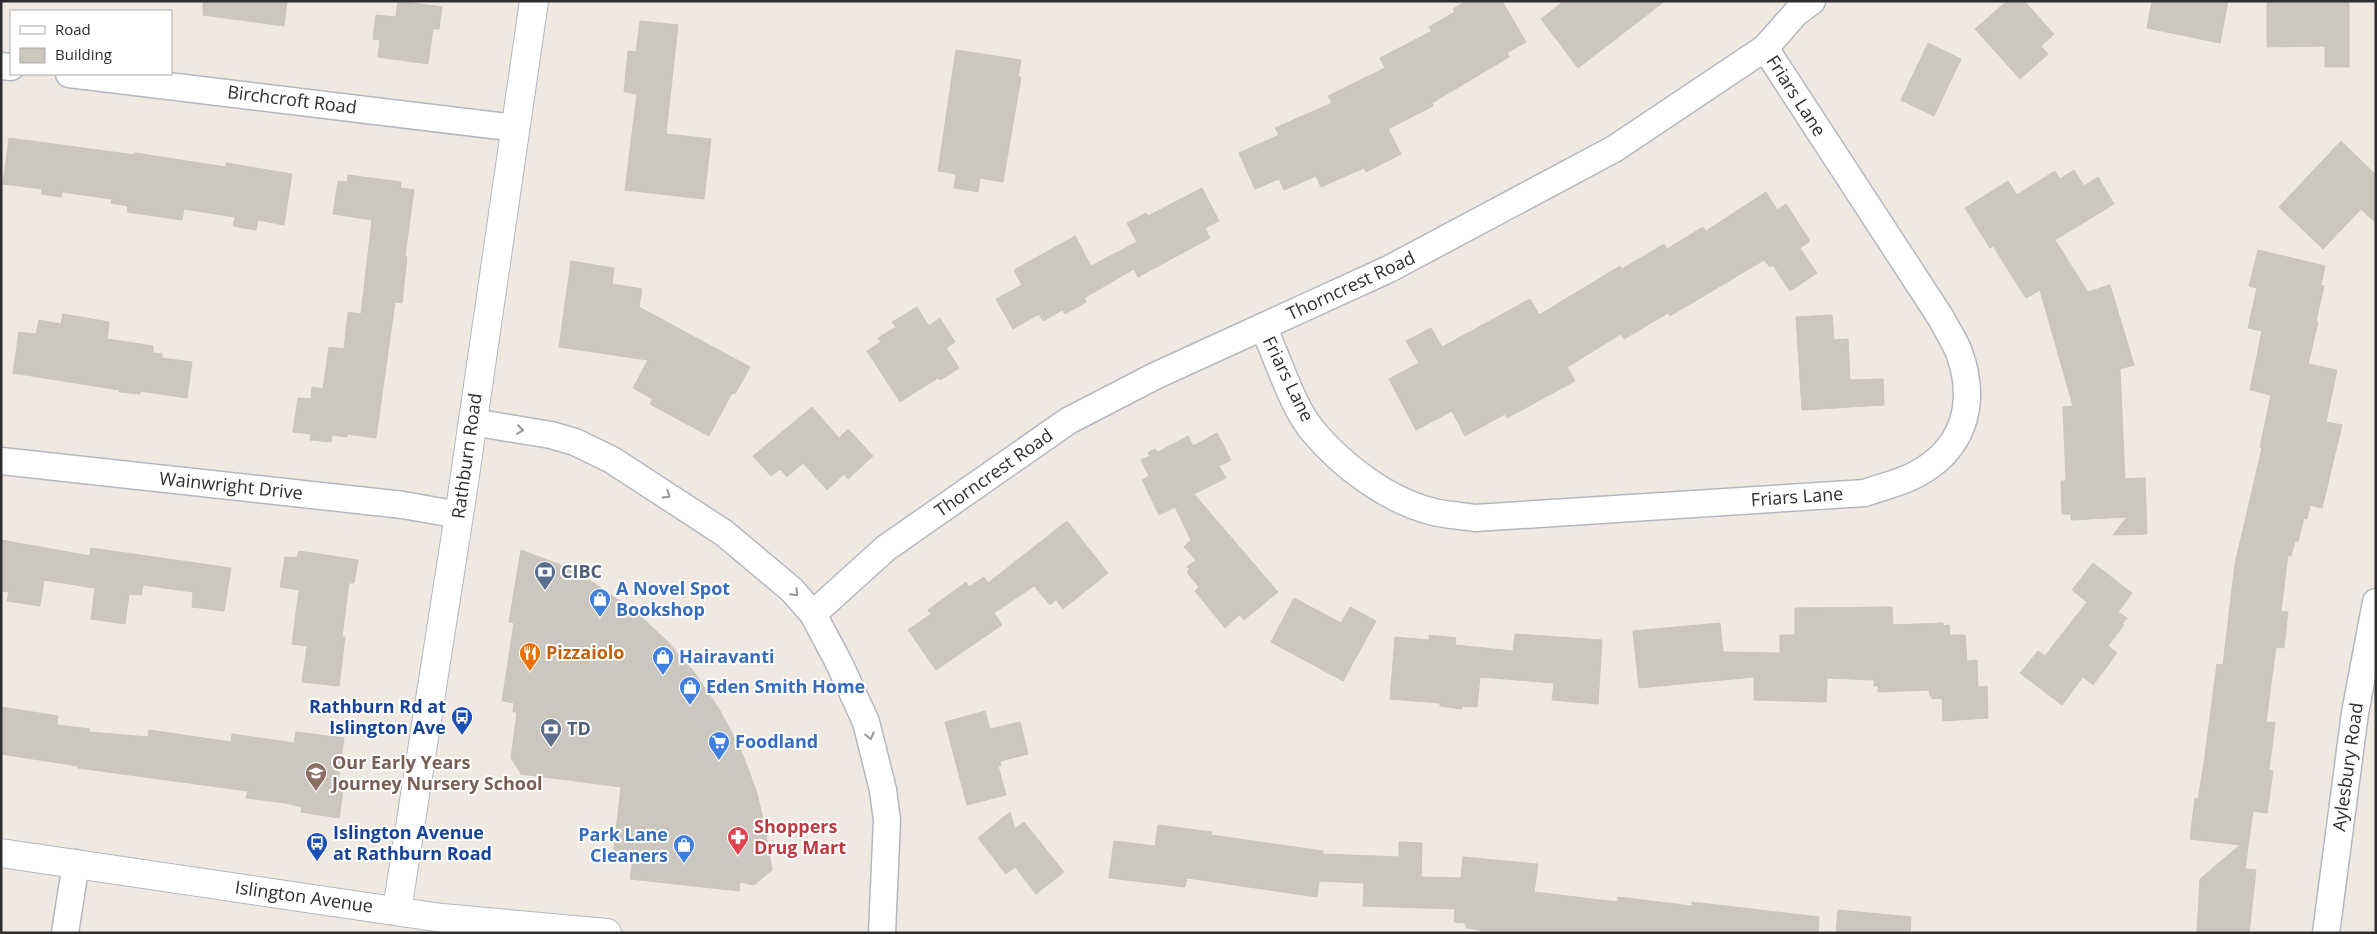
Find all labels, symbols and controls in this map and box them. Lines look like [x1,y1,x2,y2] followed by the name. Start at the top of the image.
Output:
[10,10,172,75] legend
[55,19,91,39] text: Road
[55,44,112,64] text: Building
[1762,50,1832,141] street label: Friars Lane
[226,79,358,119] street label: Birchcroft Road
[1283,245,1419,325] street label: Thorncrest Road
[1258,332,1320,425] street label: Friars Lane
[445,391,487,520] street label: Rathburn Road
[930,423,1057,522] street label: Thorncrest Road
[516,424,524,434] one-way arrow
[158,466,304,504] street label: Wainwright Drive
[1750,481,1844,511] street label: Friars Lane
[661,488,670,498] one-way arrow
[561,559,602,583] place label: CIBC
[533,560,557,591] bank icon: CIBC
[616,576,730,621] place label: A Novel Spot Bookshop
[588,587,612,618] shop icon: A Novel Spot Bookshop
[789,588,798,597] one-way arrow
[546,640,625,664] place label: Pizzaiolo
[518,641,542,672] restaurant icon: Pizzaiolo
[679,644,774,668] place label: Hairavanti
[651,645,675,676] shop icon: Hairavanti
[706,674,865,698] place label: Eden Smith Home
[678,675,702,706] shop icon: Eden Smith Home
[309,694,446,739] place label: Rathburn Rd at Islington Ave
[2326,701,2368,833] street label: Aylesbury Road
[450,705,474,736] bus stop icon: Rathburn Rd at Islington Ave
[567,716,591,740] place label: TD
[539,717,563,748] bank icon: TD
[735,729,818,753] place label: Foodland
[707,730,731,761] supermarket icon: Foodland
[864,732,874,740] one-way arrow
[330,750,543,795] place label: Our Early Years Journey Nursery School
[304,761,328,792] school or university icon: Our Early Years Journey Nursery School
[754,814,846,859] place label: Shoppers Drug Mart
[333,820,492,865] place label: Islington Avenue at Rathburn Road
[578,822,668,867] place label: Park Lane Cleaners
[726,825,750,856] pharmacy icon: Shoppers Drug Mart
[305,831,329,862] bus stop icon: Islington Avenue at Rathburn Road
[672,833,696,864] shop icon: Park Lane Cleaners
[234,874,375,918] street label: Islington Avenue

